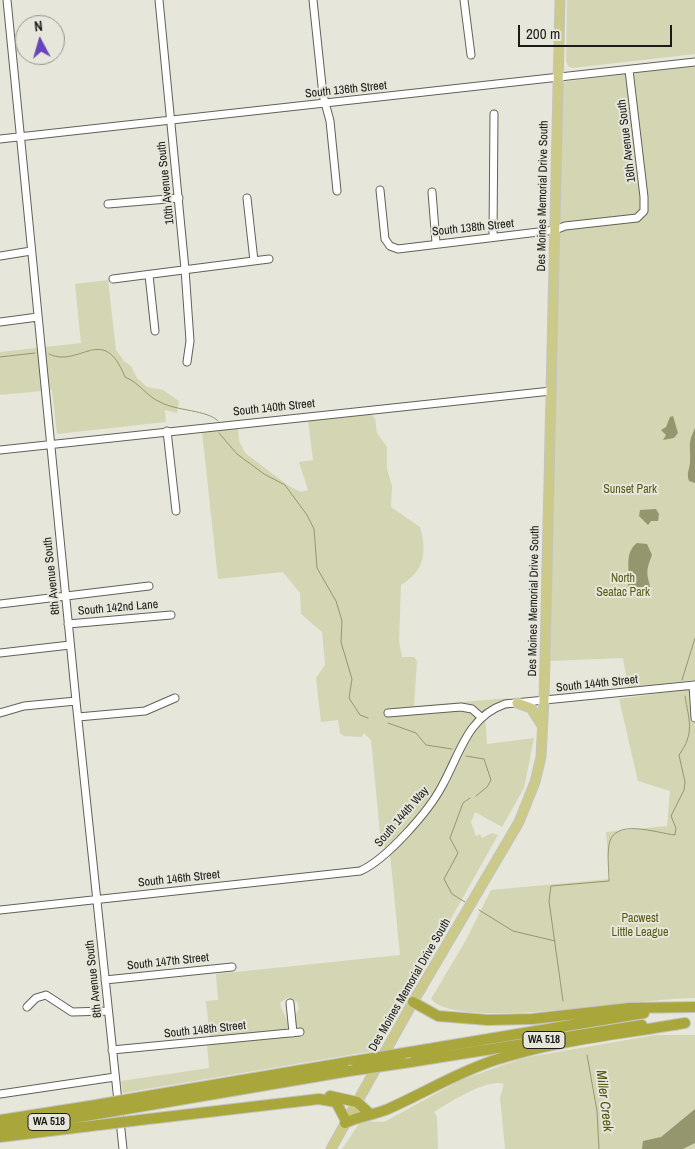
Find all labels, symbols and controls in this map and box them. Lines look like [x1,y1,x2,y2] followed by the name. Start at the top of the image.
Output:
[15,15,65,65] north arrow
[520,15,674,47] scale bar
[33,17,44,35] text: N
[526,23,560,44] text: 200 m
[304,79,388,101] street label: South 136th Street
[615,99,639,183] street label: 16th Avenue South
[534,120,552,272] street label: Des Moines Memorial Drive South
[154,141,178,225] street label: 10th Avenue South
[431,217,515,239] street label: South 138th Street
[232,397,316,419] street label: South 140th Street
[603,483,657,497] park label: Sunset Park
[525,525,543,677] street label: Des Moines Memorial Drive South
[41,536,63,616] street label: 8th Avenue South
[596,572,650,600] park label: North Seatac Park
[77,597,159,619] street label: South 142nd Lane
[555,673,639,695] street label: South 144th Street
[372,784,432,850] street label: South 144th Way
[137,868,221,890] street label: South 146th Street
[612,912,668,940] park label: Pacwest Little League
[366,916,454,1054] street label: Des Moines Memorial Drive South
[83,939,105,1019] street label: 8th Avenue South
[126,951,210,973] street label: South 147th Street
[163,1019,247,1041] street label: South 148th Street
[523,1032,565,1048] road number: WA 518
[592,1069,616,1133] water label: Miller Creek
[28,1114,70,1130] road number: WA 518

